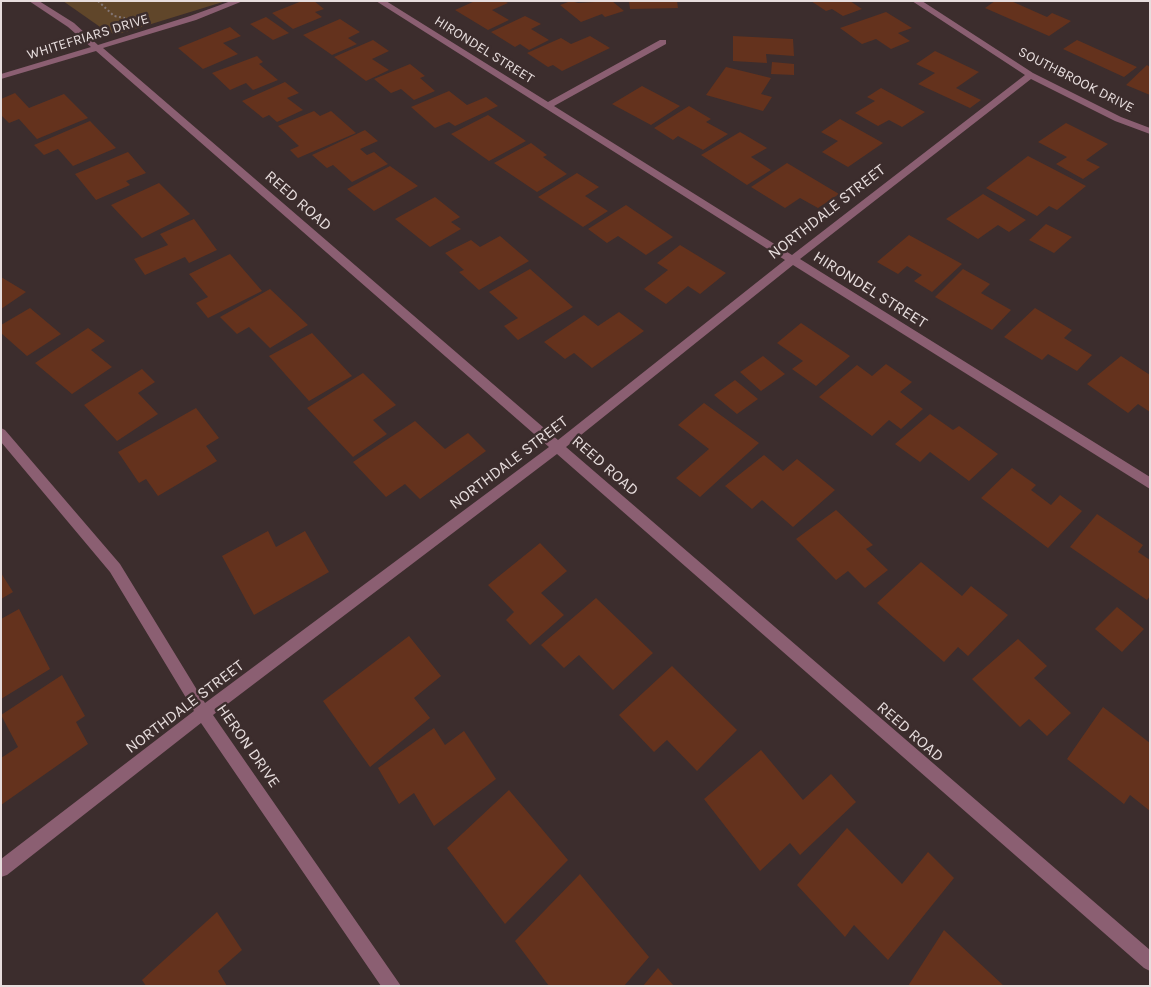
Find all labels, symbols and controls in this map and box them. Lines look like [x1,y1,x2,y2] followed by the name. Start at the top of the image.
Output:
[25,10,151,64] street label: WHITEFRIARS DRIVE
[431,13,537,87] street label: HIRONDEL STREET
[1015,44,1137,116] street label: SOUTHBROOK DRIVE
[765,160,889,264] street label: NORTHDALE STREET
[261,167,335,235] street label: REED ROAD
[810,247,930,333] street label: HIRONDEL STREET
[446,412,572,514] street label: NORTHDALE STREET
[568,432,642,500] street label: REED ROAD
[122,656,248,758] street label: NORTHDALE STREET
[873,698,947,766] street label: REED ROAD
[212,701,284,791] street label: HERON DRIVE

